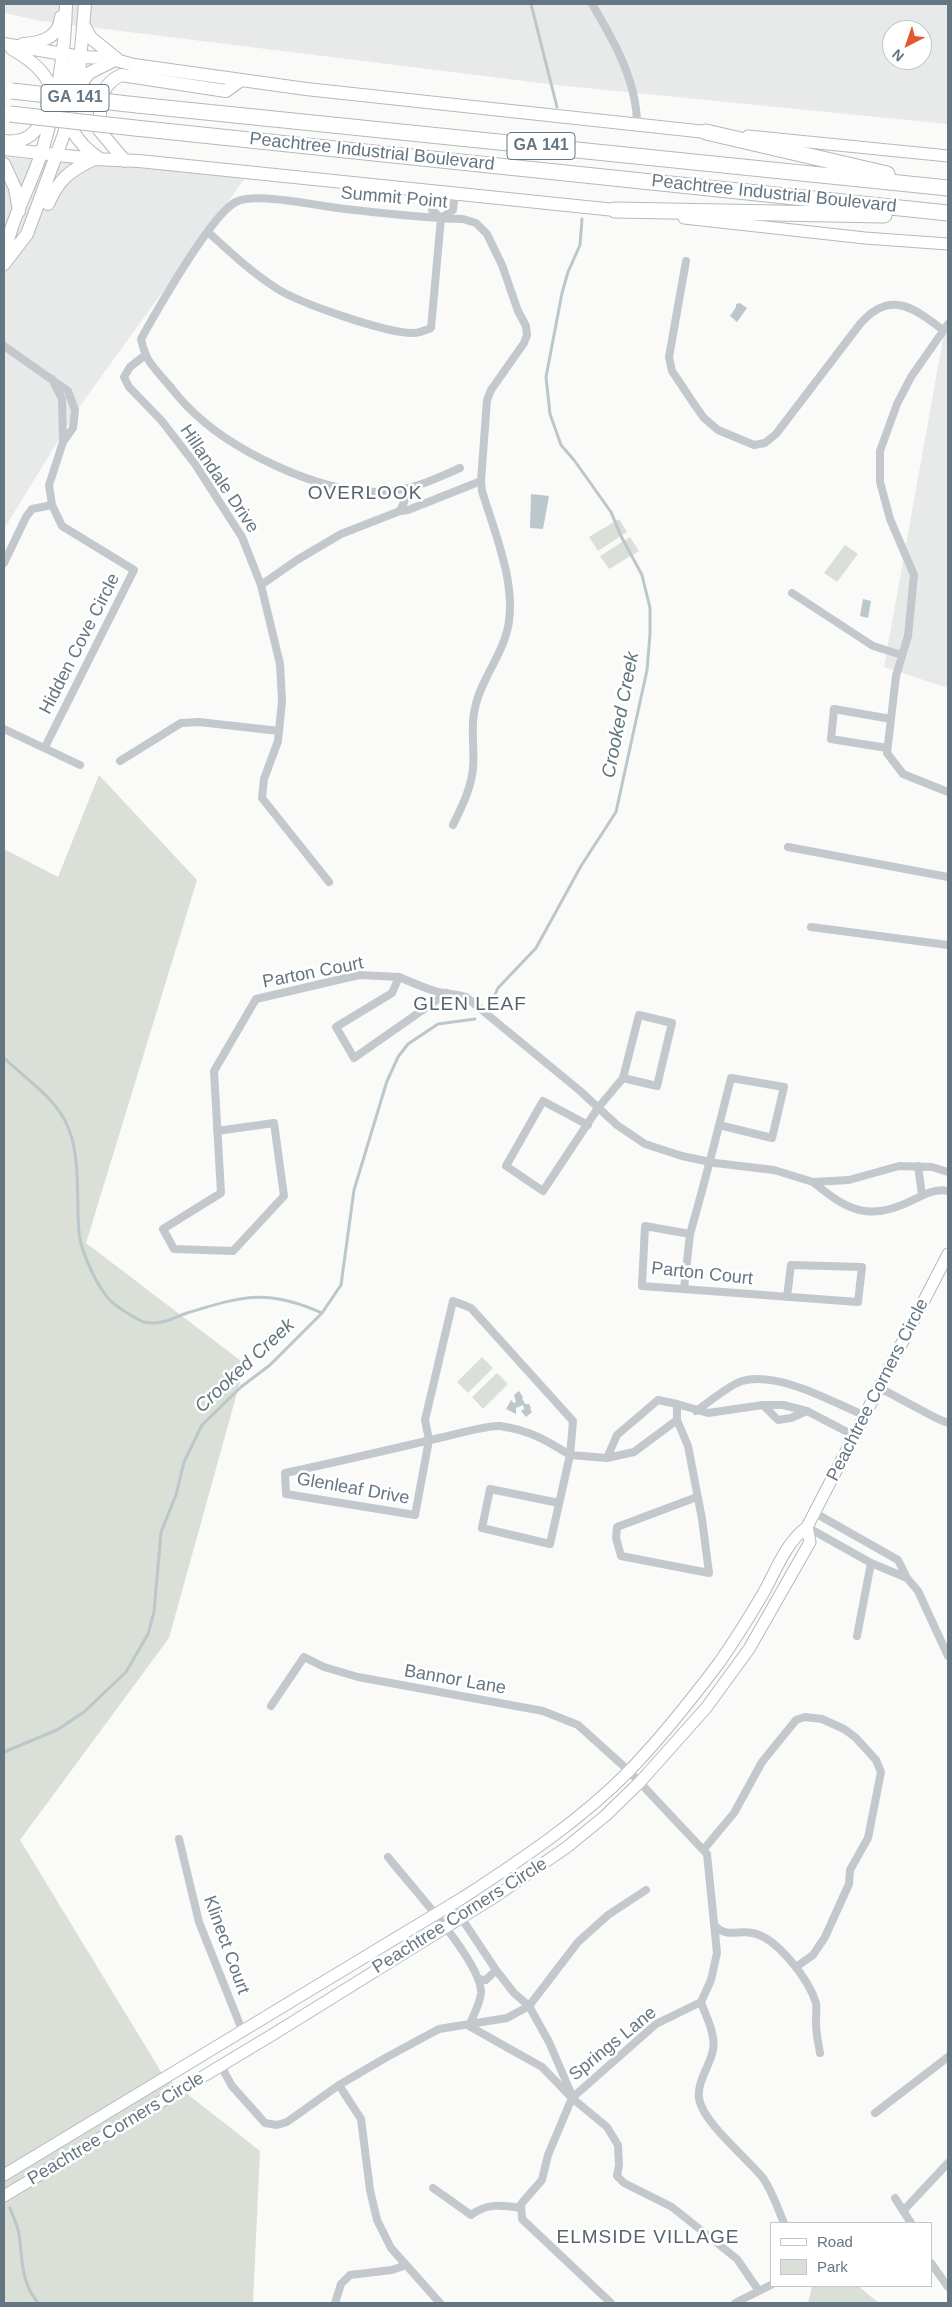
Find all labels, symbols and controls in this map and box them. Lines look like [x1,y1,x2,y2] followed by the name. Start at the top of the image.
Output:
[882,20,932,70] north arrow
[889,46,907,65] text: N
[41,85,109,112] road number: GA 141
[248,128,496,176] street label: Peachtree Industrial Boulevard
[507,132,575,160] road number: GA 141
[650,170,898,218] street label: Peachtree Industrial Boulevard
[340,183,448,213] street label: Summit Point
[175,421,263,537] street label: Hillandale Drive
[307,483,423,505] district label: OVERLOOK
[35,570,125,718] street label: Hidden Cove Circle
[598,650,644,780] water label: Crooked Creek
[261,953,365,993] street label: Parton Court
[412,994,528,1016] district label: GLEN LEAF
[650,1258,754,1290] street label: Parton Court
[823,1295,933,1485] street label: Peachtree Corners Circle
[191,1314,299,1418] water label: Crooked Creek
[295,1468,411,1510] street label: Glenleaf Drive
[402,1660,508,1700] street label: Bannor Lane
[369,1853,551,1979] street label: Peachtree Corners Circle
[198,1893,254,1997] street label: Klinect Court
[565,2002,661,2086] street label: Springs Lane
[24,2068,208,2190] street label: Peachtree Corners Circle
[770,2222,932,2287] legend
[555,2227,741,2249] district label: ELMSIDE VILLAGE
[817,2233,853,2250] text: Road
[817,2258,848,2275] text: Park

